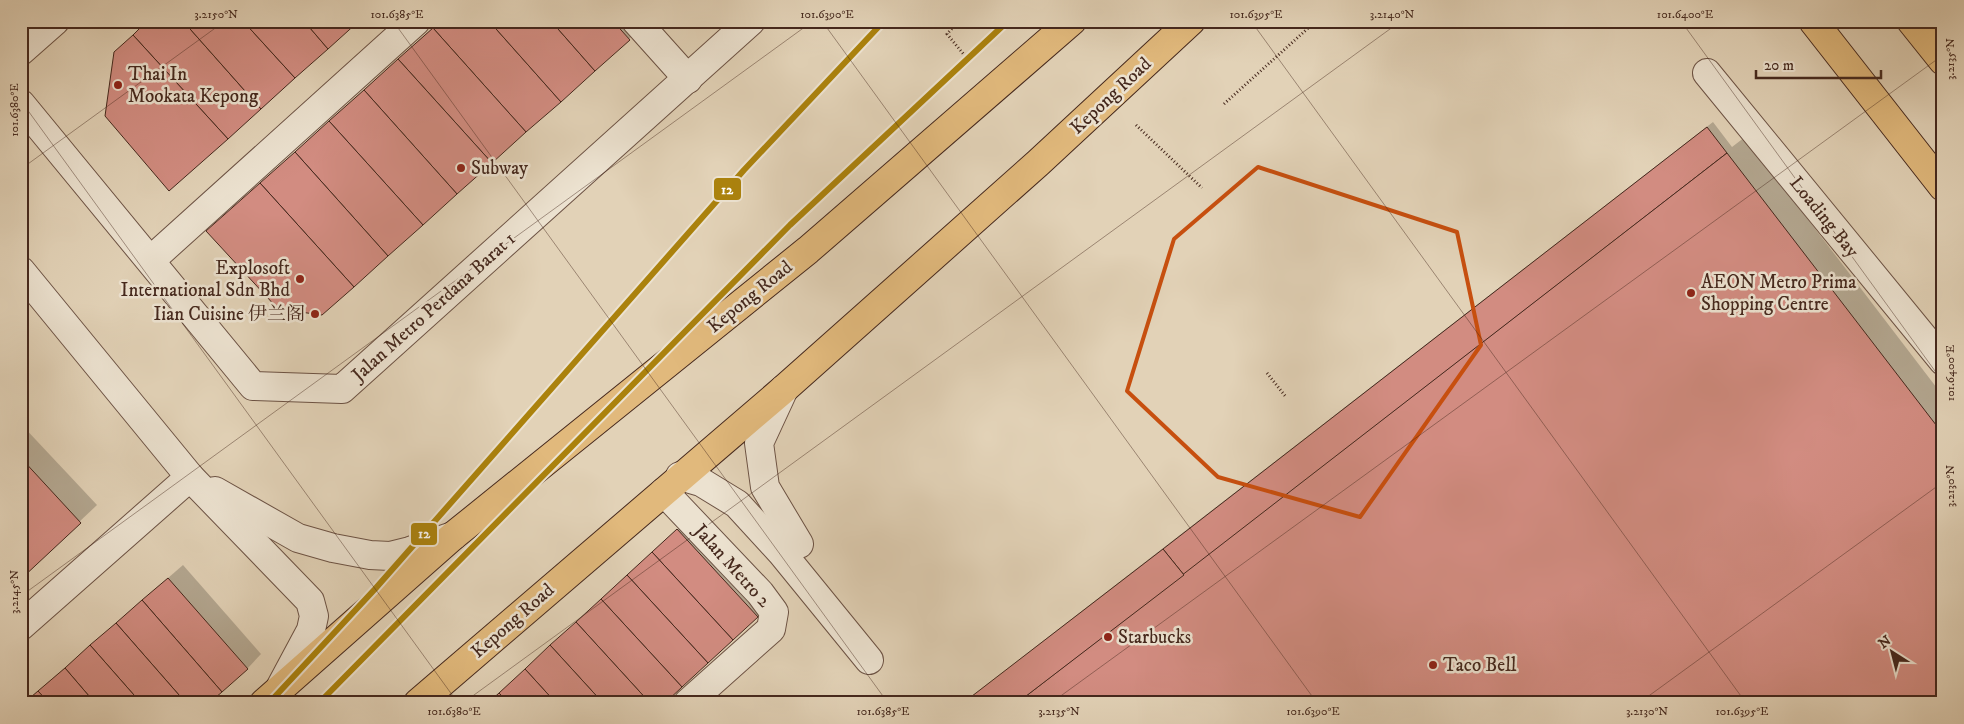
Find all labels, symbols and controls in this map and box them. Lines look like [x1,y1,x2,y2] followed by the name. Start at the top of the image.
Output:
[194,7,238,22] text: 3.2150°N
[370,7,424,22] text: 101.6385°E
[800,7,854,22] text: 101.6390°E
[1229,7,1283,22] text: 101.6395°E
[1370,7,1414,22] text: 3.2140°N
[1657,7,1714,22] text: 101.6400°E
[1943,38,1958,80] text: 3.2135°N
[1756,48,1882,80] scale bar
[1066,52,1157,139] street label: Kepong Road
[1764,56,1794,75] text: 20 m
[128,63,259,108] place label: Thai In Mookata Kepong
[112,79,124,91] marker: Thai In Mookata Kepong
[7,83,22,137] text: 101.6380°E
[471,157,529,180] place label: Subway
[455,162,467,174] marker: Subway
[1784,172,1864,263] street label: Loading Bay
[713,177,742,201] line badge: 12
[721,181,734,199] text: 12
[346,227,521,388] street label: Jalan Metro Perdana Barat 1
[703,256,797,338] street label: Kepong Road
[121,257,291,302] place label: Explosoft International Sdn Bhd
[1701,271,1856,316] place label: AEON Metro Prima Shopping Centre
[294,273,306,285] marker: Explosoft International Sdn Bhd
[1685,287,1697,299] marker: AEON Metro Prima Shopping Centre
[153,303,305,326] place label: Iian Cuisine 伊兰阁
[309,308,321,320] marker: Iian Cuisine 伊兰阁
[1943,344,1958,401] text: 101.6400°E
[1943,465,1958,507] text: 3.2130°N
[687,518,776,613] street label: Jalan Metro 2
[410,522,438,546] line badge: 12
[418,525,431,543] text: 12
[7,570,22,614] text: 3.2145°N
[467,578,560,663] street label: Kepong Road
[1118,626,1191,649] place label: Starbucks
[1866,626,1916,676] north arrow
[1102,631,1114,643] marker: Starbucks
[1875,631,1895,653] text: N
[1443,654,1517,677] place label: Taco Bell
[1427,659,1439,671] marker: Taco Bell
[427,704,481,719] text: 101.6380°E
[856,704,910,719] text: 101.6385°E
[1038,704,1080,719] text: 3.2135°N
[1286,704,1340,719] text: 101.6390°E
[1626,704,1668,719] text: 3.2130°N
[1715,704,1769,719] text: 101.6395°E

